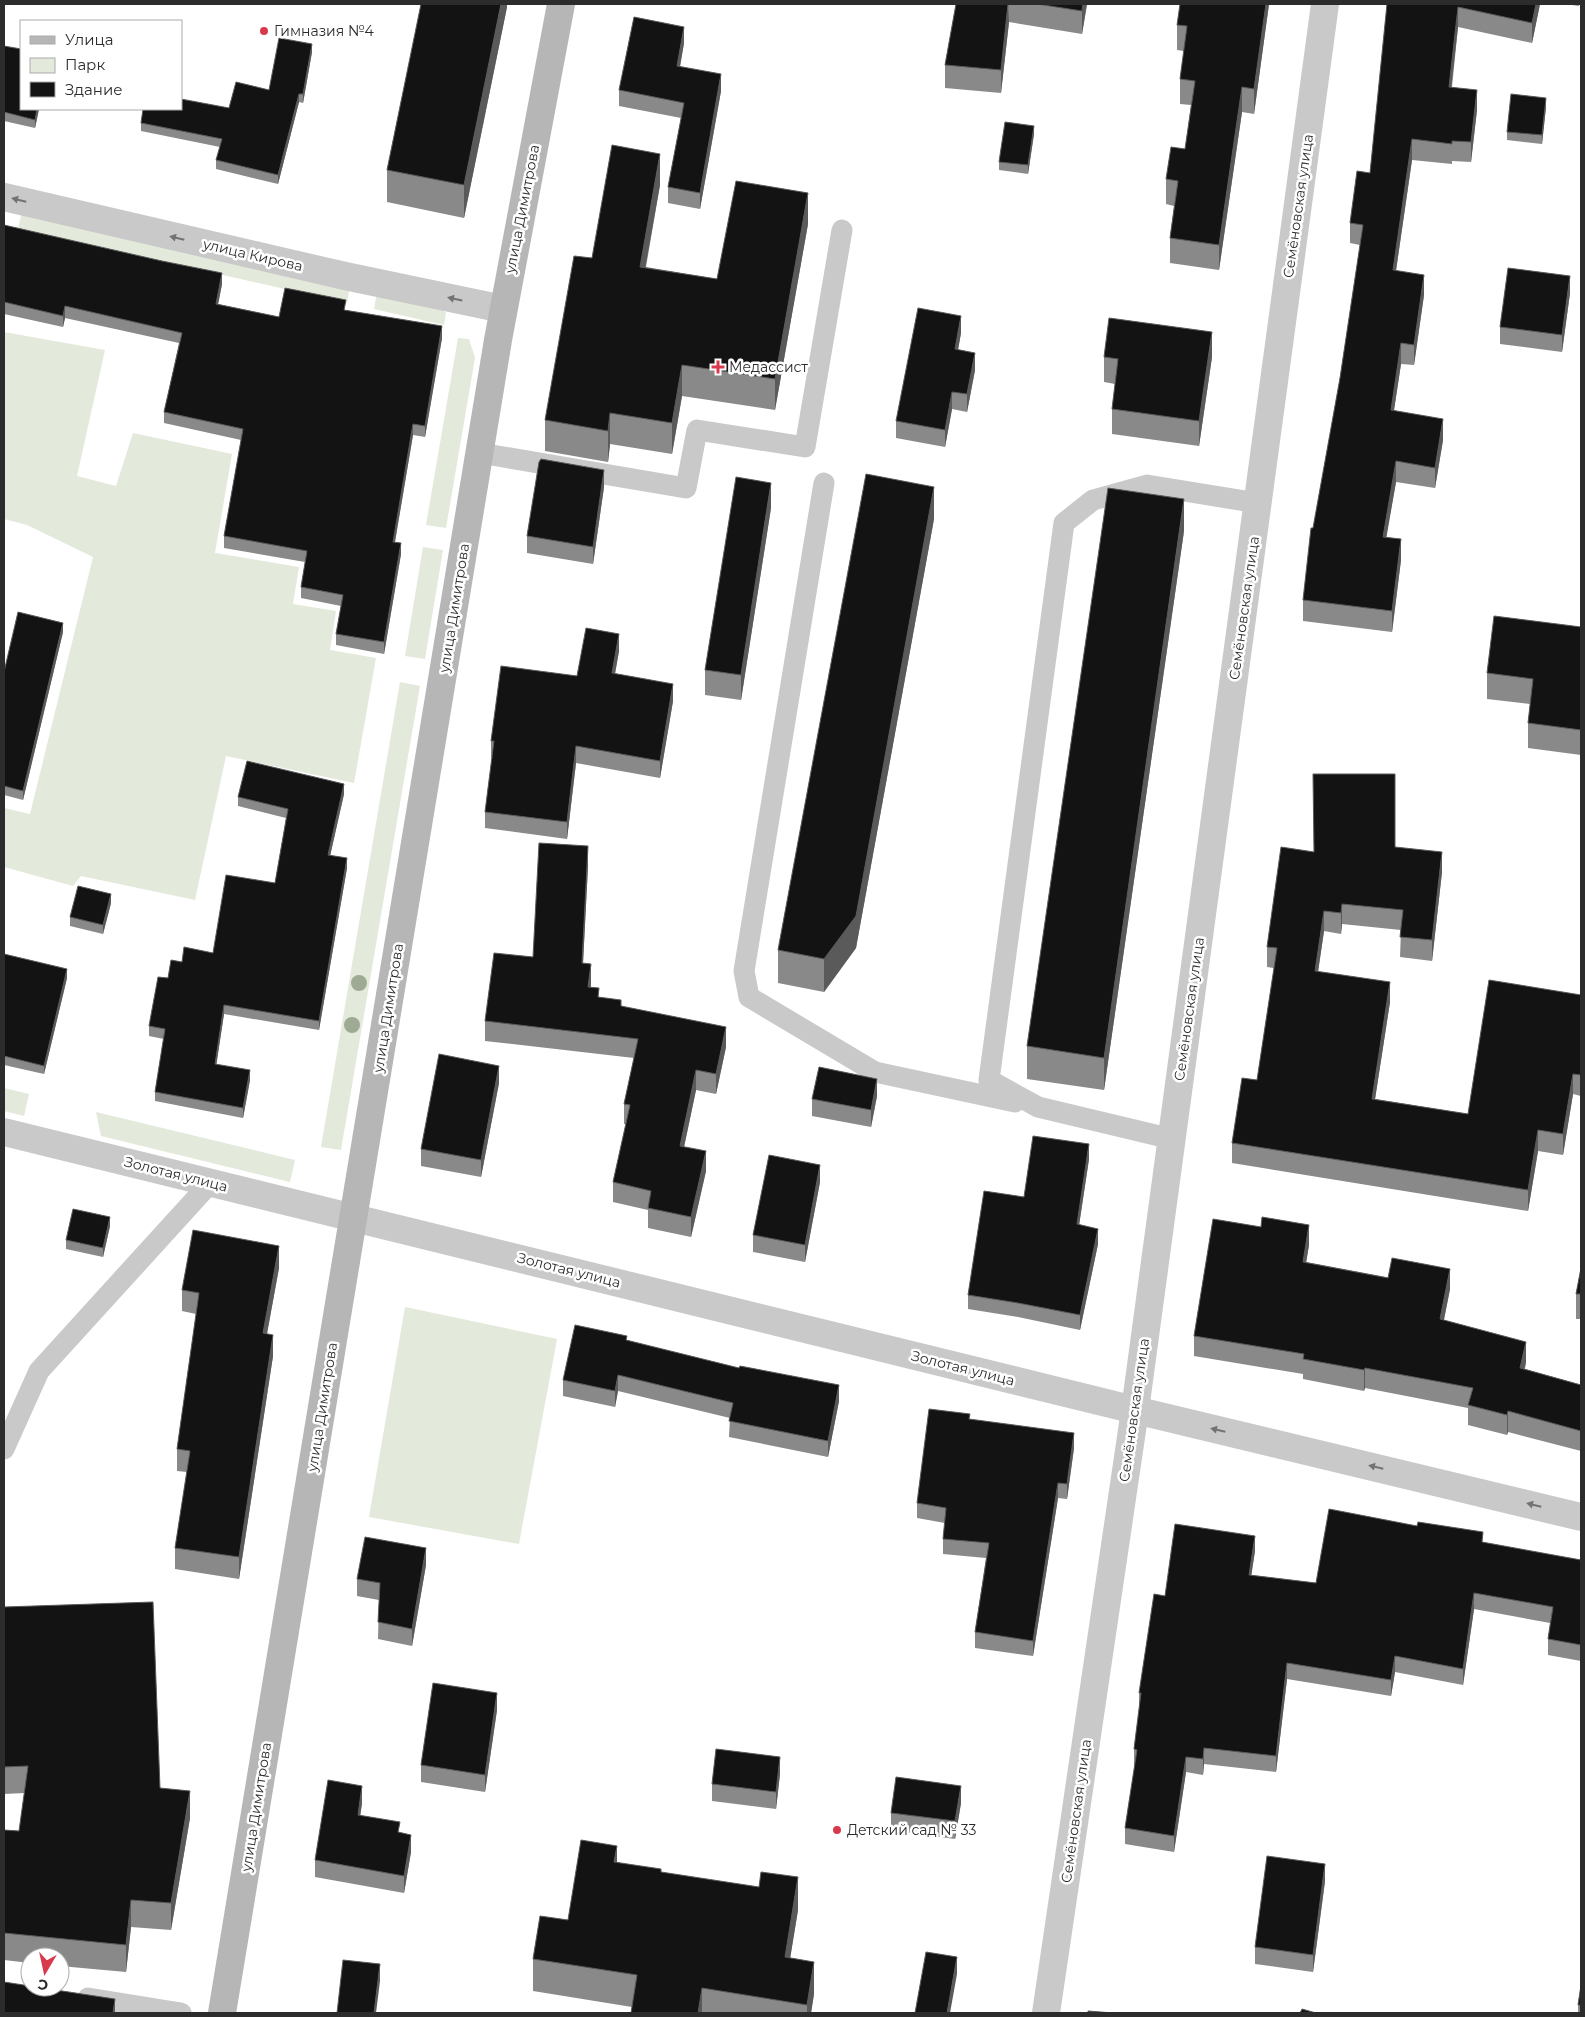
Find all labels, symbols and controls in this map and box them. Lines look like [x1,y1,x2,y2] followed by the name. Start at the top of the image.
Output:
[20,20,182,110] legend
[274,22,374,40] place label: Гимназия №4
[258,25,270,37] marker: Гимназия №4
[65,30,113,49] text: Улица
[65,55,105,74] text: Парк
[65,80,123,99] text: Здание
[1279,133,1317,279] street label: Семёновская улица
[501,143,543,276] street label: улица Димитрова
[12,196,27,204] one-way arrow
[170,234,185,242] one-way arrow
[200,235,305,275] street label: улица Кирова
[448,295,463,303] one-way arrow
[729,358,808,376] place label: Медассист
[711,360,725,374] marker: Медассист
[1225,535,1263,681] street label: Семёновская улица
[435,542,473,675] street label: улица Димитрова
[1170,936,1208,1082] street label: Семёновская улица
[369,942,407,1075] street label: улица Димитрова
[123,1152,229,1196] street label: Золотая улица
[516,1248,622,1292] street label: Золотая улица
[1115,1337,1153,1483] street label: Семёновская улица
[303,1341,341,1474] street label: улица Димитрова
[910,1346,1016,1390] street label: Золотая улица
[1210,1426,1225,1434] one-way arrow
[1368,1463,1383,1471] one-way arrow
[1526,1501,1541,1509] one-way arrow
[1057,1738,1095,1884] street label: Семёновская улица
[237,1741,275,1874] street label: улица Димитрова
[847,1821,977,1839] place label: Детский сад № 33
[831,1824,843,1836] marker: Детский сад № 33
[20,1947,70,1997] north arrow
[37,1975,49,1995] text: С

